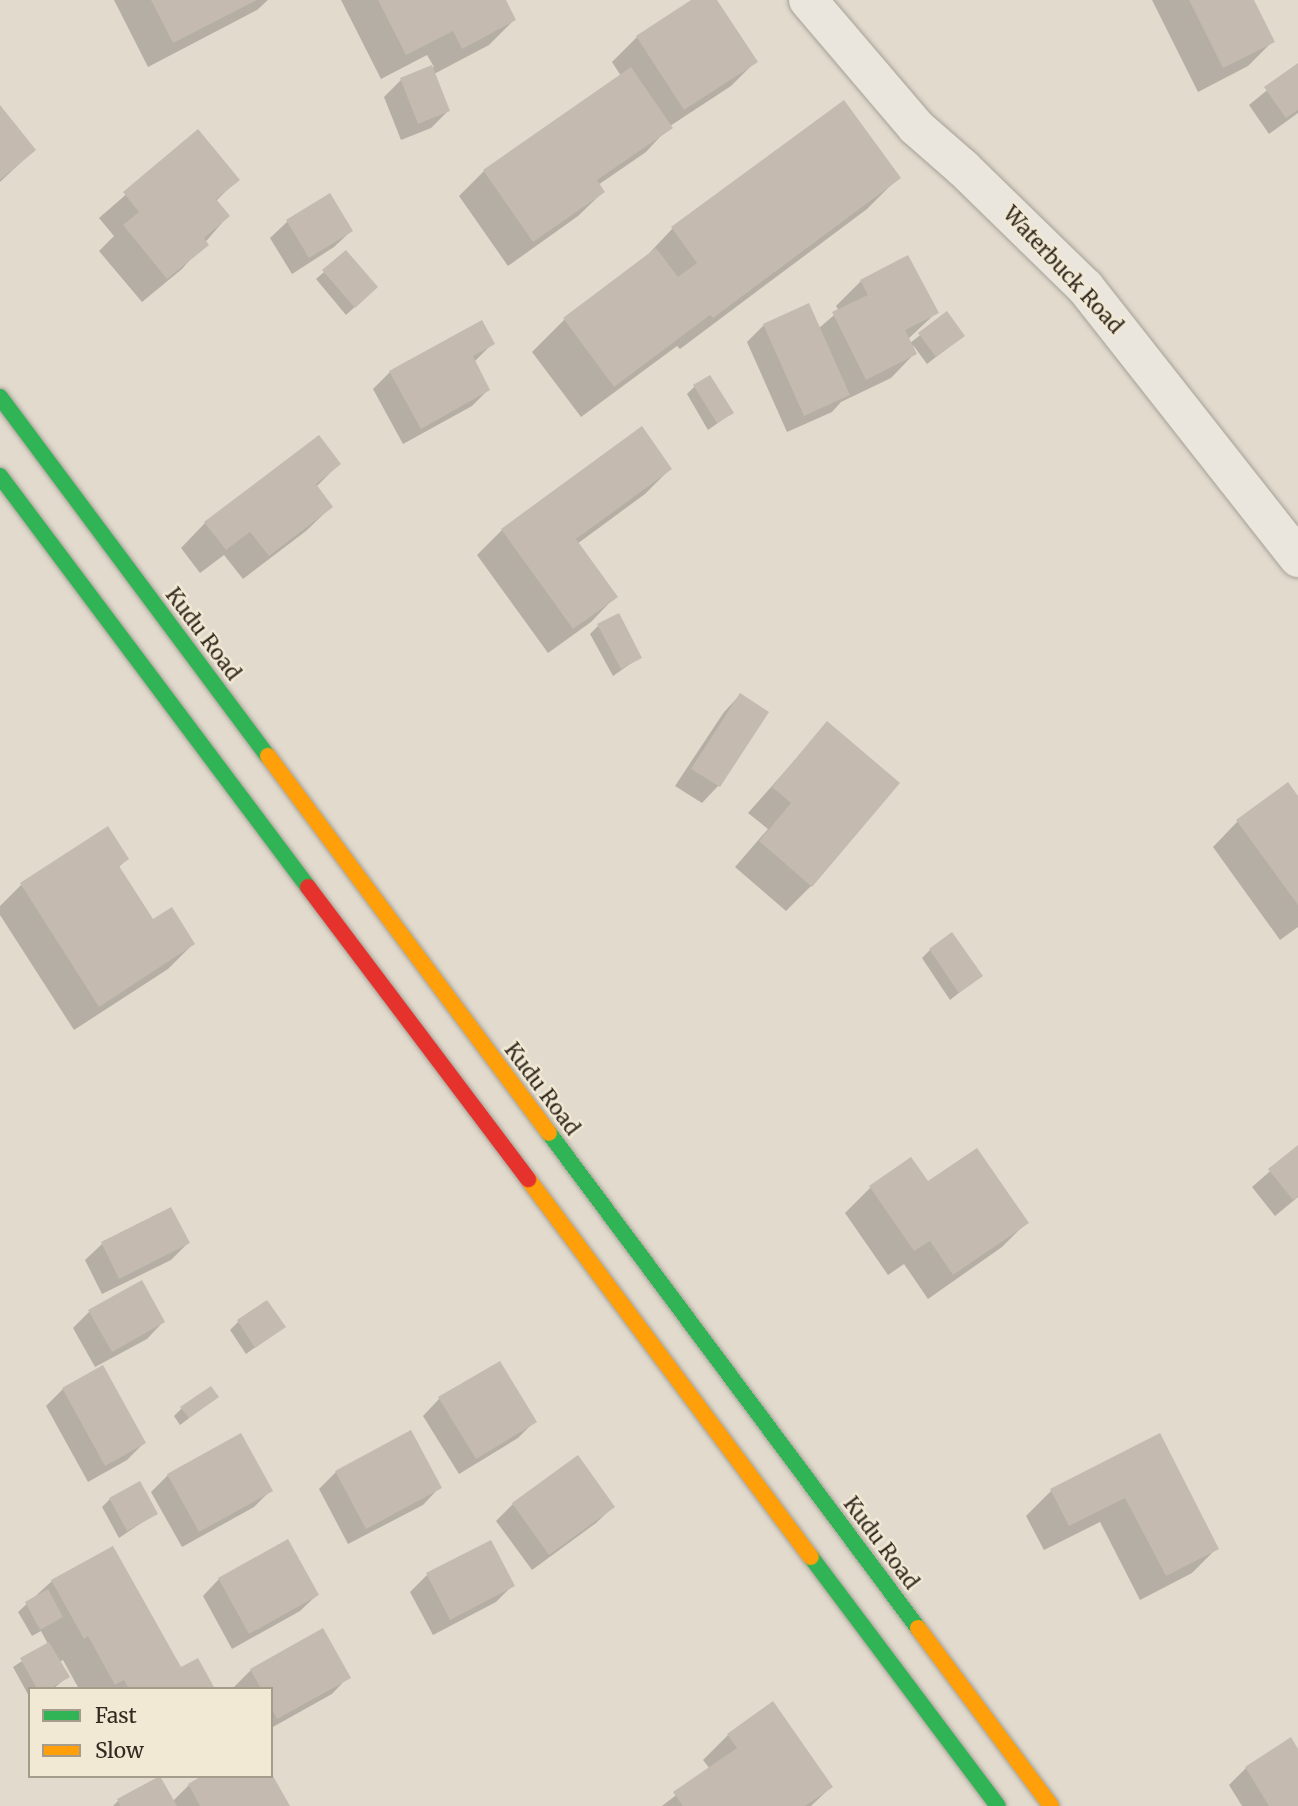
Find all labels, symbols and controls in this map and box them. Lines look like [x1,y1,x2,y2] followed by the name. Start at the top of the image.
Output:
[998,201,1128,339] street label: Waterbuck Road
[160,583,246,685] street label: Kudu Road
[499,1038,585,1140] street label: Kudu Road
[838,1492,924,1594] street label: Kudu Road
[28,1687,273,1778] legend
[95,1702,137,1729] text: Fast
[95,1737,144,1764] text: Slow

